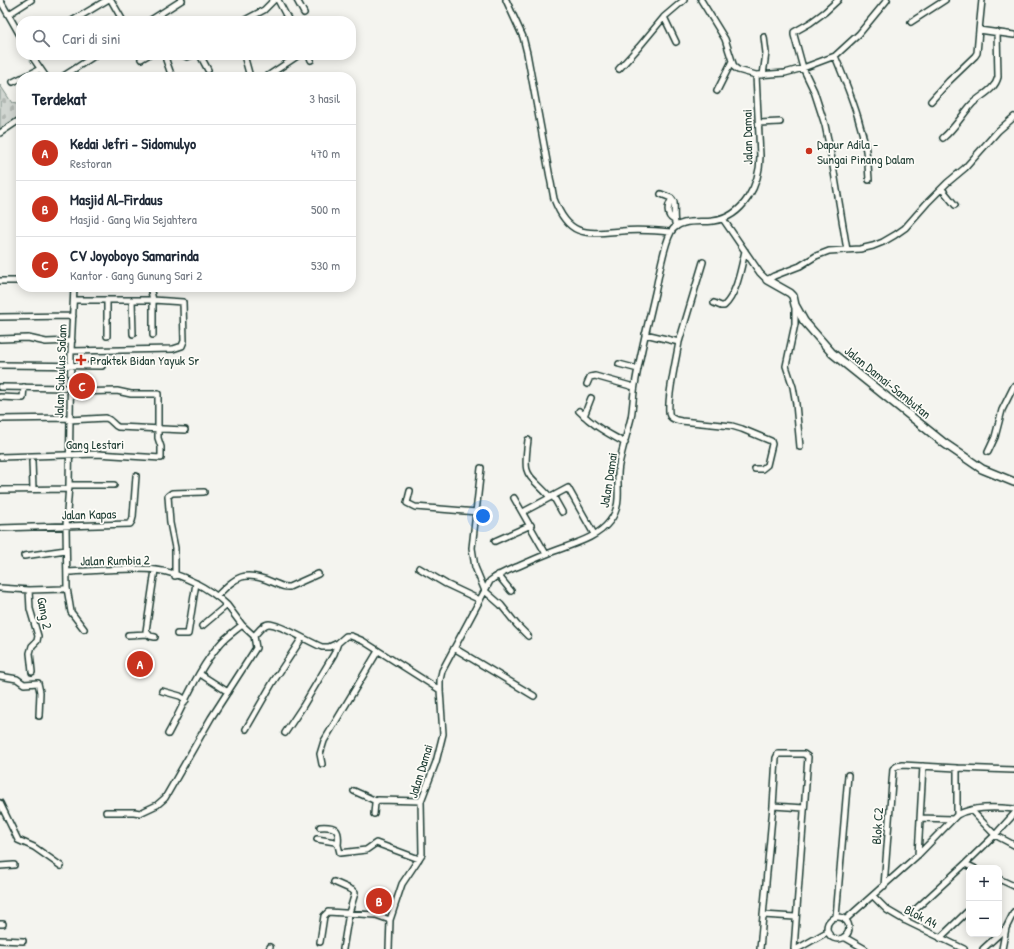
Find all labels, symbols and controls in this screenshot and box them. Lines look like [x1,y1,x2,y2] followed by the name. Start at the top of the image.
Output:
[16,16,356,60] search box
[30,27,52,49] icon: search
[62,28,121,49] text: Cari di sini
[32,87,86,110] text: Terdekat
[309,89,340,107] text: 3 hasil
[738,109,756,165] street label: Jalan Damai
[70,133,196,154] text: Kedai Jefri - Sidomulyo
[817,135,914,168] place label: Dapur Adila - Sungai Pinang Dalam
[42,144,48,162] text: A
[311,144,340,162] text: 470 m
[804,146,814,156] marker: Dapur Adila - Sungai Pinang Dalam
[70,154,112,172] text: Restoran
[70,189,162,210] text: Masjid Al-Firdaus
[42,200,48,218] text: B
[311,200,340,218] text: 500 m
[70,210,197,228] text: Masjid · Gang Wia Sejahtera
[70,245,199,266] text: CV Joyoboyo Samarinda
[41,256,49,274] text: C
[311,256,340,274] text: 530 m
[70,266,202,284] text: Kantor · Gang Gunung Sari 2
[49,323,71,418] street label: Jalan Subulus Salam
[841,341,935,423] street label: Jalan Damai-Sambutan
[90,351,199,369] place label: Praktek Bidan Yayuk Sr
[75,354,87,366] marker: Praktek Bidan Yayuk Sr
[69,371,95,401] pin: C
[66,435,124,453] street label: Gang Lestari
[595,451,621,509] street label: Jalan Damai
[61,505,117,523] street label: Jalan Kapas
[473,506,493,526] your location
[80,550,150,570] street label: Jalan Rumbia 2
[33,596,57,630] street label: Gang 2
[127,649,153,679] pin: A
[403,742,437,800] street label: Jalan Damai
[867,807,887,845] street label: Blok C2
[966,865,1002,937] map controls
[966,865,1002,901] button: +
[366,886,392,916] pin: B
[901,900,941,932] street label: Blok A4
[966,901,1002,937] button: −

